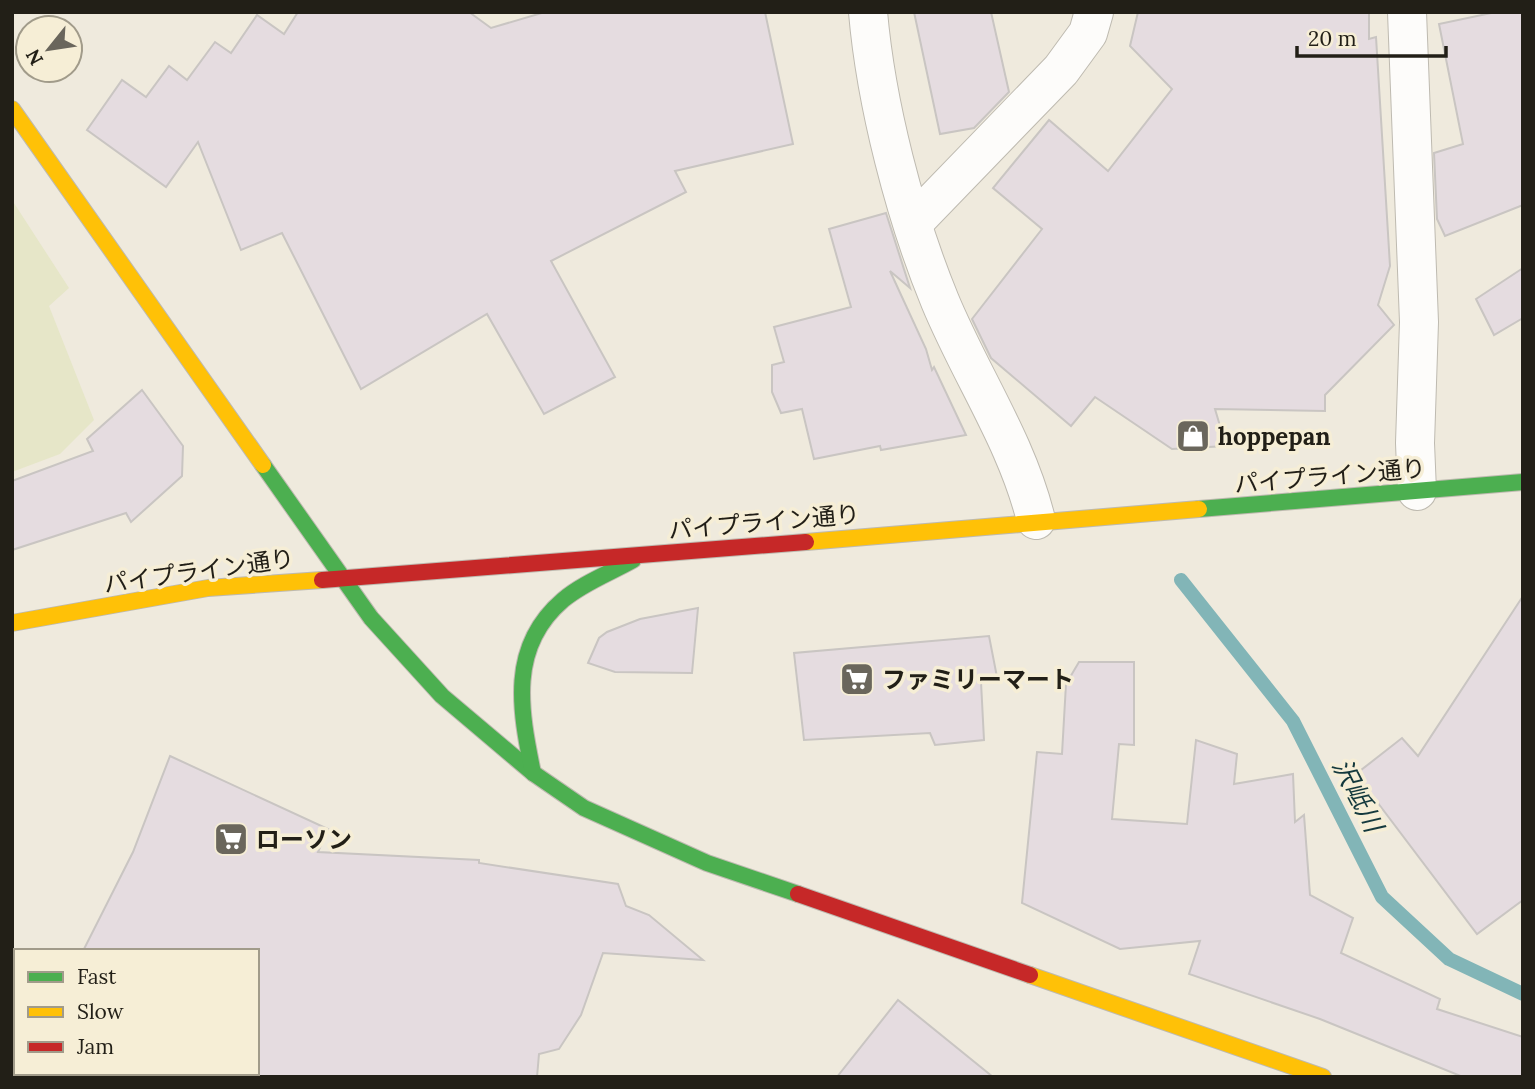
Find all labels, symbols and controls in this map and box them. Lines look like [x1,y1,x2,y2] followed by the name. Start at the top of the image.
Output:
[14,14,84,84] north arrow
[1297,14,1446,58] scale bar
[1308,25,1357,52] text: 20 m
[20,45,48,70] text: N
[1174,417,1212,455] shop icon: hoppepan
[1218,421,1331,452] place label: hoppepan
[1233,452,1427,500] street label: パイプライン通り
[667,498,861,546] street label: パイプライン通り
[102,542,296,600] street label: パイプライン通り
[838,660,876,698] supermarket icon: ファミリーマート
[882,664,1074,695] place label: ファミリーマート
[1326,753,1392,840] water label: 沢岻川
[212,820,250,858] supermarket icon: ローソン
[256,824,352,855] place label: ローソン
[14,949,259,1075] legend
[77,963,117,990] text: Fast
[77,998,124,1025] text: Slow
[76,1033,114,1060] text: Jam

